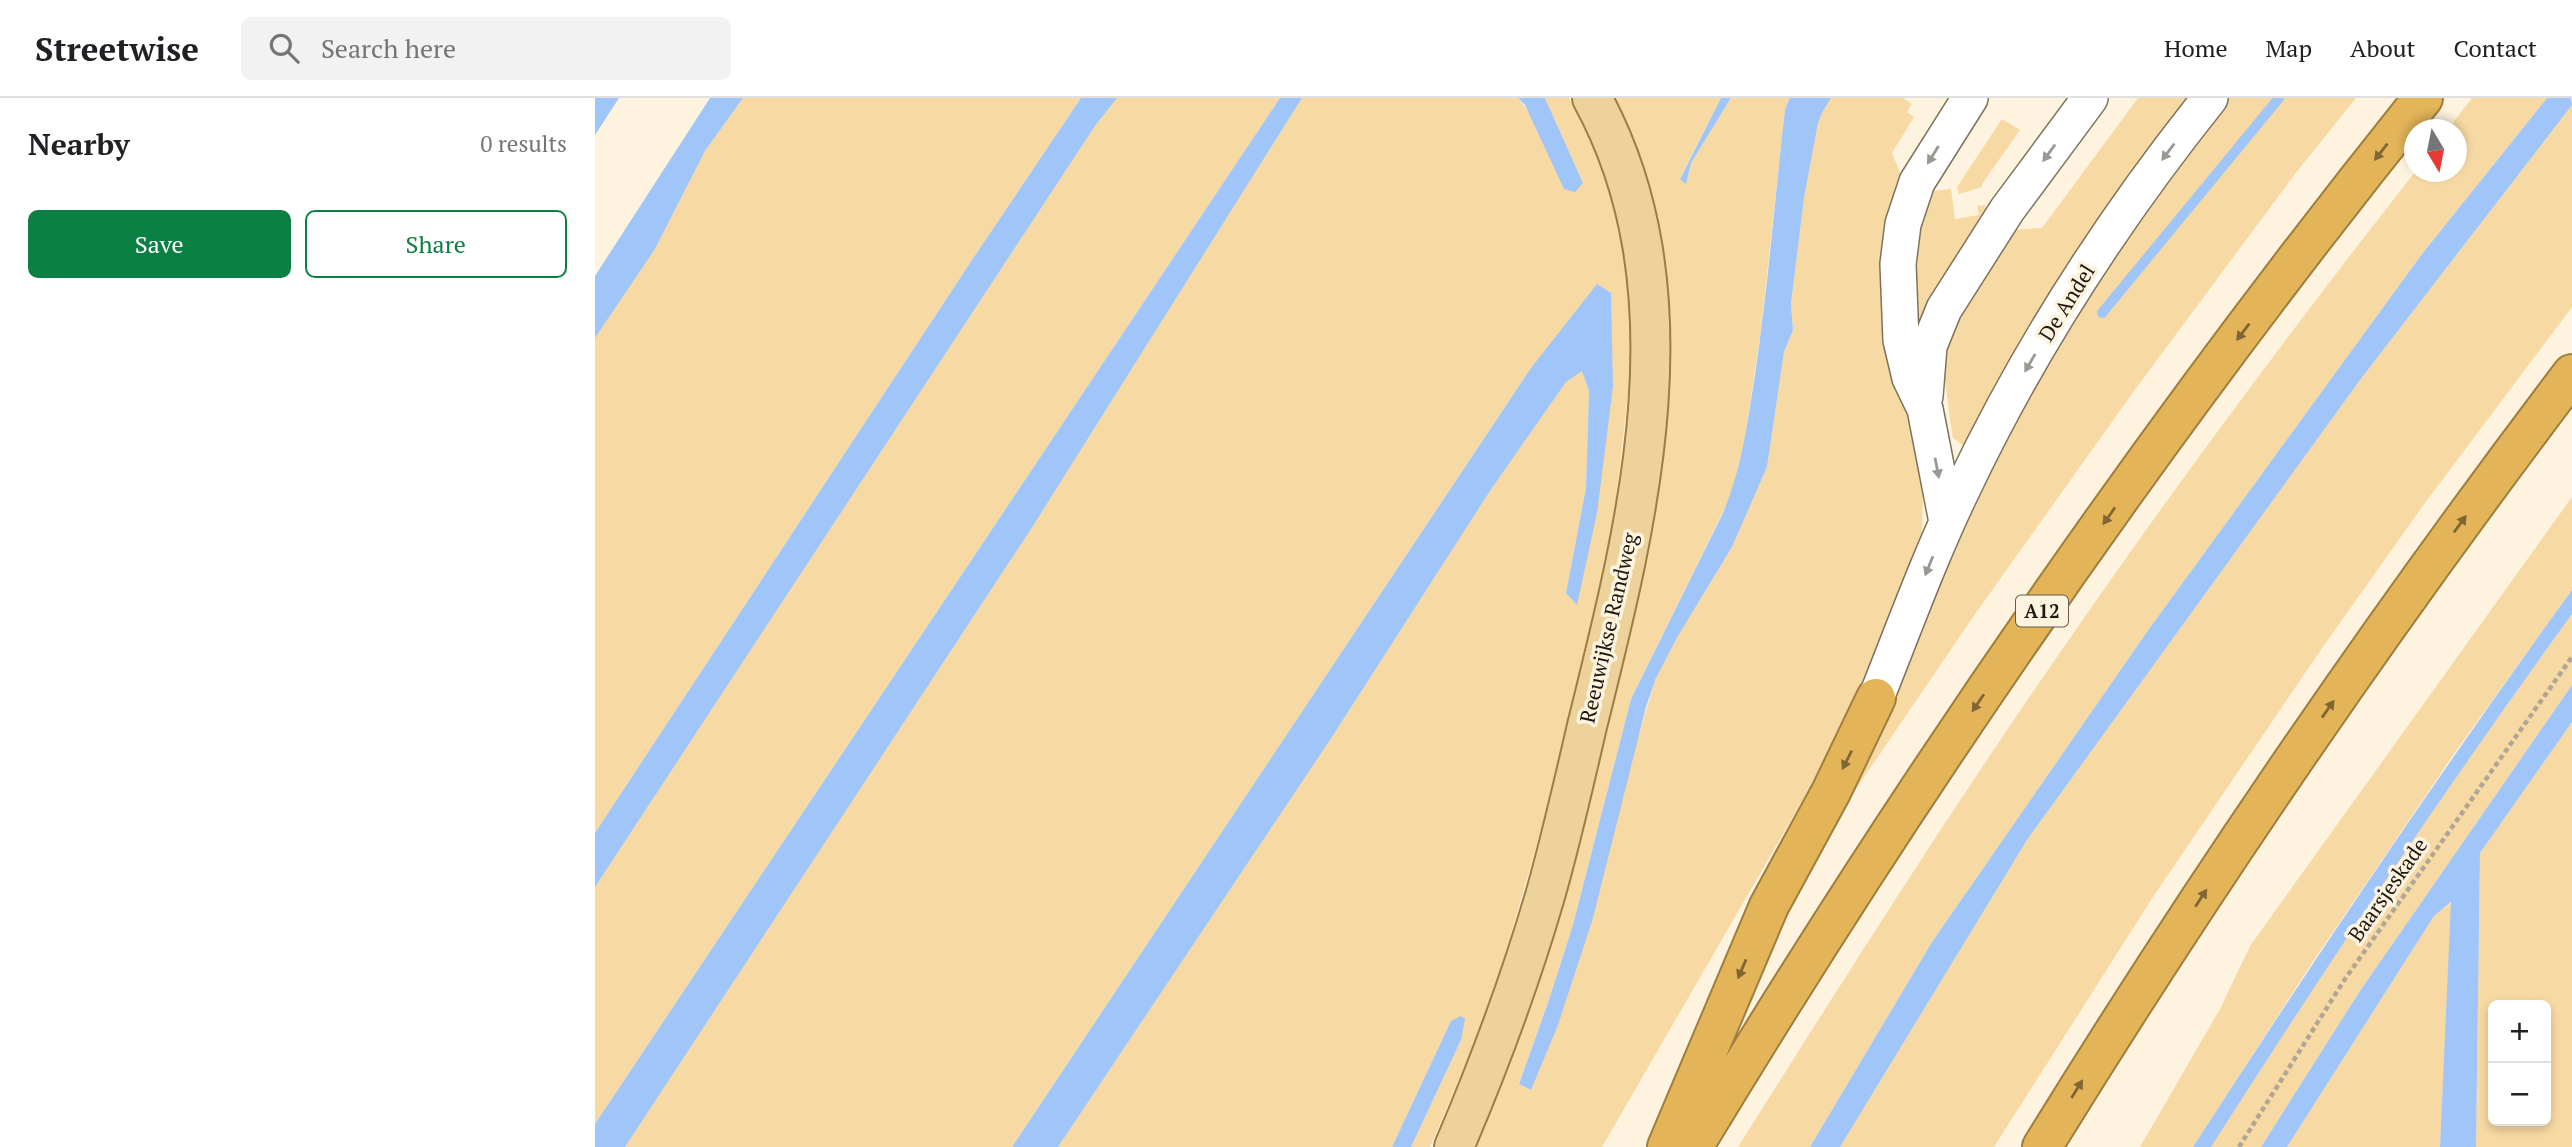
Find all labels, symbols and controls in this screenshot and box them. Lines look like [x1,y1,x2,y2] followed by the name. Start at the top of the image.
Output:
[241,17,731,80] search box
[35,27,199,70] text: Streetwise
[265,29,303,67] icon: search
[321,31,456,65] text: Search here
[2164,32,2228,64] text: Home
[2266,32,2312,64] text: Map
[2350,32,2416,64] text: About
[2454,32,2537,64] text: Contact
[2404,119,2467,182] north arrow
[28,124,130,164] text: Nearby
[480,128,567,159] text: 0 results
[2373,142,2388,160] one-way arrow
[2041,143,2056,161] one-way arrow
[2161,143,2175,161] one-way arrow
[1926,146,1939,165] one-way arrow
[28,210,291,278] button: Save
[305,210,567,278] button: Share
[2032,259,2101,346] street label: De Andel
[2235,323,2250,341] one-way arrow
[2024,353,2036,372] one-way arrow
[1932,457,1943,479] one-way arrow
[2102,507,2116,525] one-way arrow
[2453,515,2467,533] one-way arrow
[1573,529,1644,726] street label: Reeuwijkse Randweg
[1924,556,1935,577] one-way arrow
[2016,596,2068,626] road number: A12
[1972,693,1985,713] one-way arrow
[2321,700,2335,718] one-way arrow
[1841,750,1852,770] one-way arrow
[2341,832,2433,947] street label: Baarsjeskade
[2194,889,2208,907] one-way arrow
[1737,958,1748,979] one-way arrow
[2488,1000,2551,1126] map controls
[2488,1000,2551,1063] button: +
[2488,1063,2551,1126] button: −
[2071,1079,2084,1098] one-way arrow

